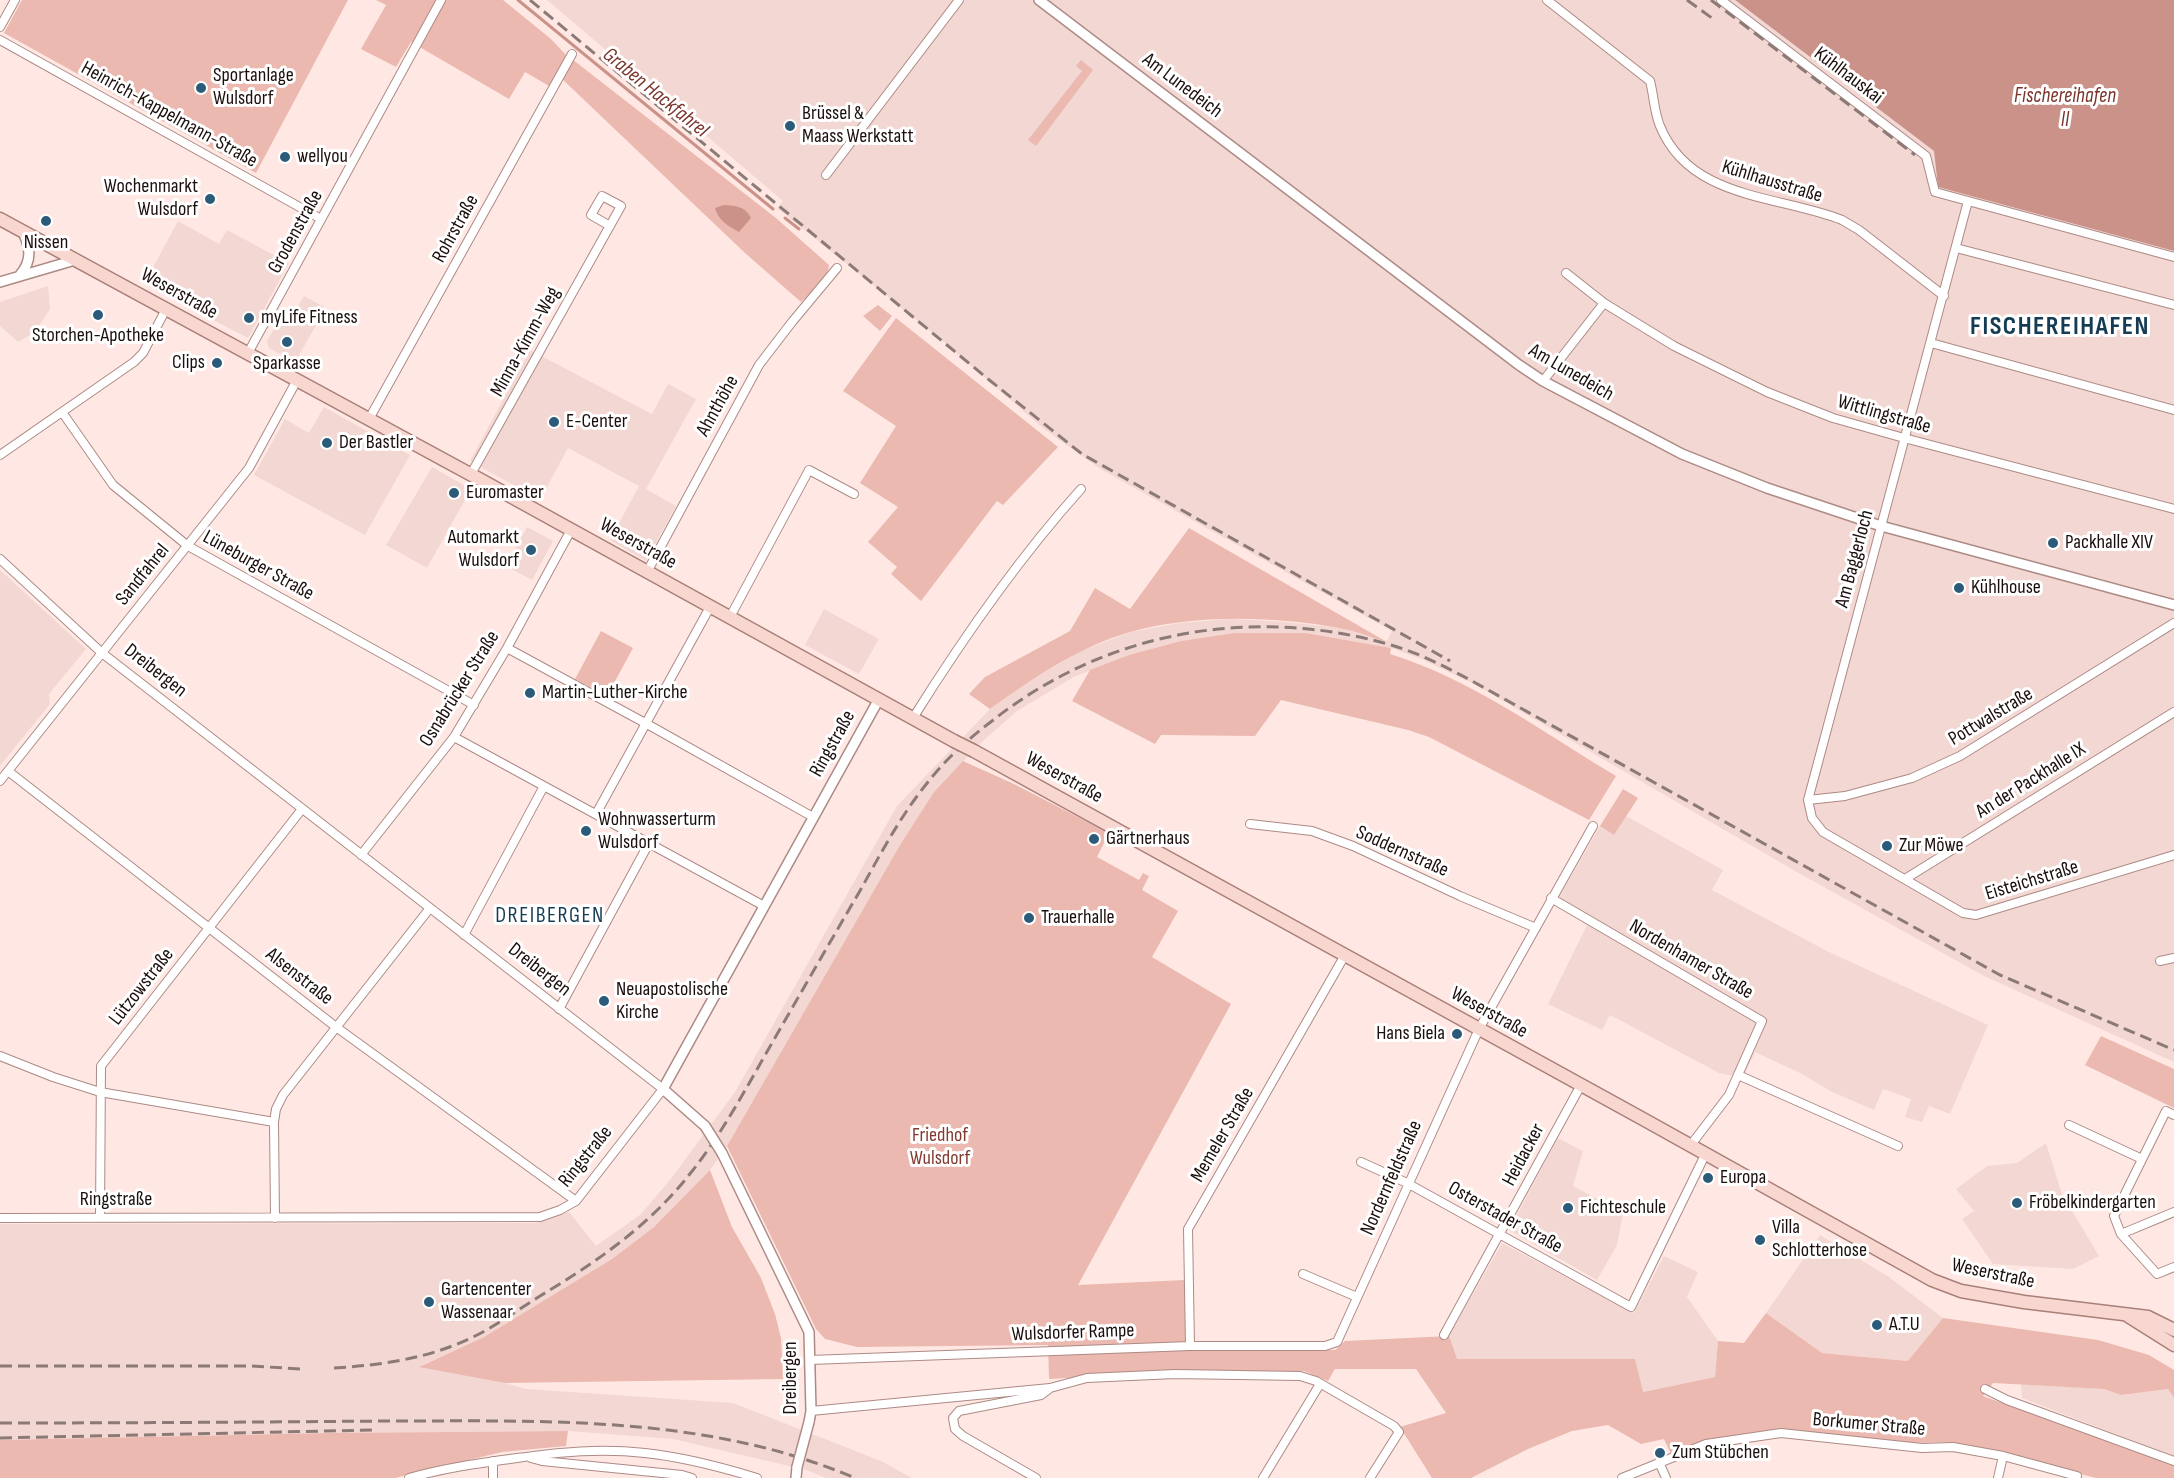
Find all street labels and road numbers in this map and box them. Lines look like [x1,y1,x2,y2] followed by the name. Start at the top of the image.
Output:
[1809,42,1887,110] street label: Kühlhauskai
[1137,48,1227,124] street label: Am Lunedeich
[77,57,261,173] street label: Heinrich-Kappelmann-Straße
[1719,155,1825,209] street label: Kühlhausstraße
[263,186,329,278] street label: Grodenstraße
[428,191,484,267] street label: Rohrstraße
[136,263,222,325] street label: Weserstraße
[486,283,566,401] street label: Minna-Kimm-Weg
[1524,339,1618,407] street label: Am Lunedeich
[692,371,744,441] street label: Ahnthöhe
[1834,390,1934,440] street label: Wittlingstraße
[1830,508,1880,610] street label: Am Baggerloch
[595,513,681,575] street label: Weserstraße
[198,526,318,606] street label: Lüneburger Straße
[111,539,175,611] street label: Sandfahrel
[415,627,505,751] street label: Osnabrücker Straße
[119,639,191,703] street label: Dreibergen
[1944,682,2038,752] street label: Pottwalstraße
[805,707,861,781] street label: Ringstraße
[1972,738,2090,824] street label: An der Packhalle IX
[1021,747,1107,809] street label: Weserstraße
[1352,821,1452,883] street label: Soddernstraße
[1982,855,2082,907] street label: Eisteichstraße
[1625,915,1757,1005] street label: Nordenhamer Straße
[503,938,575,1002] street label: Dreibergen
[260,943,338,1011] street label: Alsenstraße
[104,944,180,1030] street label: Lützowstraße
[1446,982,1532,1044] street label: Weserstraße
[1186,1083,1260,1187] street label: Memeler Straße
[1356,1117,1428,1239] street label: Nordernfeldstraße
[1498,1120,1550,1190] street label: Heidacker
[554,1121,618,1193] street label: Ringstraße
[1444,1177,1566,1259] street label: Osterstader Straße
[80,1188,152,1212] street label: Ringstraße
[1949,1254,2037,1294] street label: Weserstraße
[1011,1319,1135,1347] street label: Wulsdorfer Rampe
[779,1341,803,1415] street label: Dreibergen
[1812,1408,1926,1442] street label: Borkumer Straße

